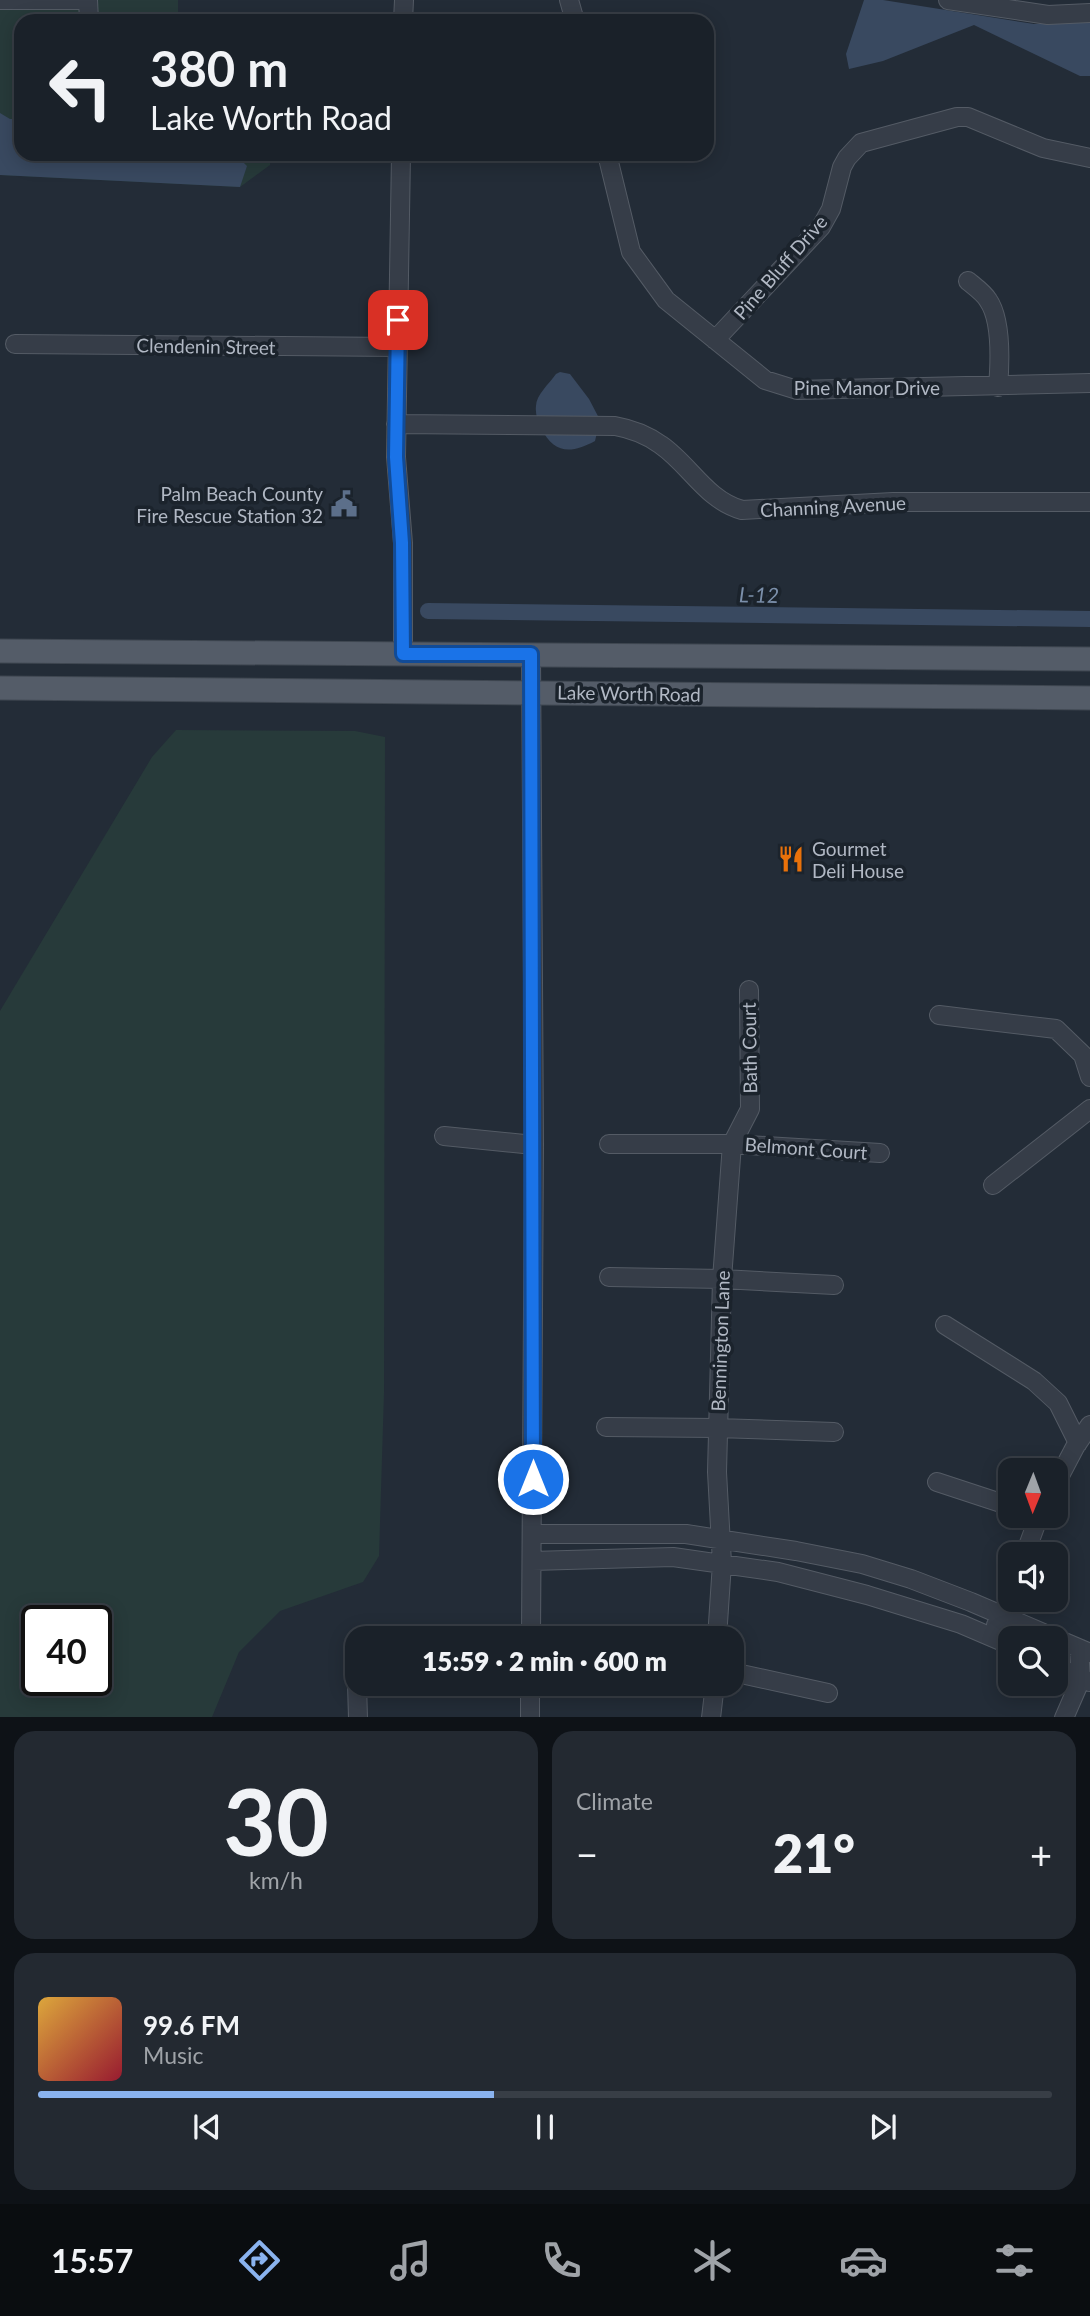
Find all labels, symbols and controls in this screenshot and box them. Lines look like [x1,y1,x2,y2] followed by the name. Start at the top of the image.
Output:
[150,39,288,97] text: 380 m
[35,42,126,133] icon: left
[150,98,392,137] text: Lake Worth Road
[728,210,832,324] street label: Pine Bluff Drive
[368,290,428,350] pin
[379,301,417,339] icon: arrive
[136,333,276,359] street label: Clendenin Street
[794,376,940,399] street label: Pine Manor Drive
[136,482,323,527] place label: Palm Beach County Fire Rescue Station 32
[329,489,359,519] public building icon: Palm Beach County Fire Rescue Station 32
[759,491,907,521] street label: Channing Avenue
[739,581,779,607] water label: L-12
[557,680,701,706] street label: Lake Worth Road
[812,837,904,882] place label: Gourmet Deli House
[776,844,806,874] restaurant icon: Gourmet Deli House
[737,1002,761,1094] street label: Bath Court
[744,1132,868,1164] street label: Belmont Court
[706,1270,734,1412] street label: Bennington Lane
[496,1442,570,1516] position arrow
[998,1458,1068,1528] north arrow
[998,1458,1068,1696] map controls
[998,1542,1068,1612] button: sound
[21,1605,112,1696] speed limit sign: 40
[998,1626,1068,1696] button: search
[422,1645,667,1677] text: 15:59 · 2 min · 600 m
[223,1766,329,1875] text: 30
[576,1787,653,1815] text: Climate
[773,1822,855,1884] text: 21°
[576,1831,598,1877] text: −
[1030,1831,1052,1877] text: +
[249,1866,303,1894] text: km/h
[143,2009,240,2041] text: 99.6 FM
[143,2041,203,2069] text: Music
[188,2108,226,2146] icon: previous
[526,2108,564,2146] icon: pause
[864,2108,902,2146] icon: next
[235,2236,284,2285] icon: directions
[386,2236,435,2285] icon: music
[537,2236,586,2285] icon: phone
[688,2236,737,2285] icon: climate
[839,2236,888,2285] icon: car
[990,2236,1039,2285] icon: filters
[51,2241,133,2280] text: 15:57

